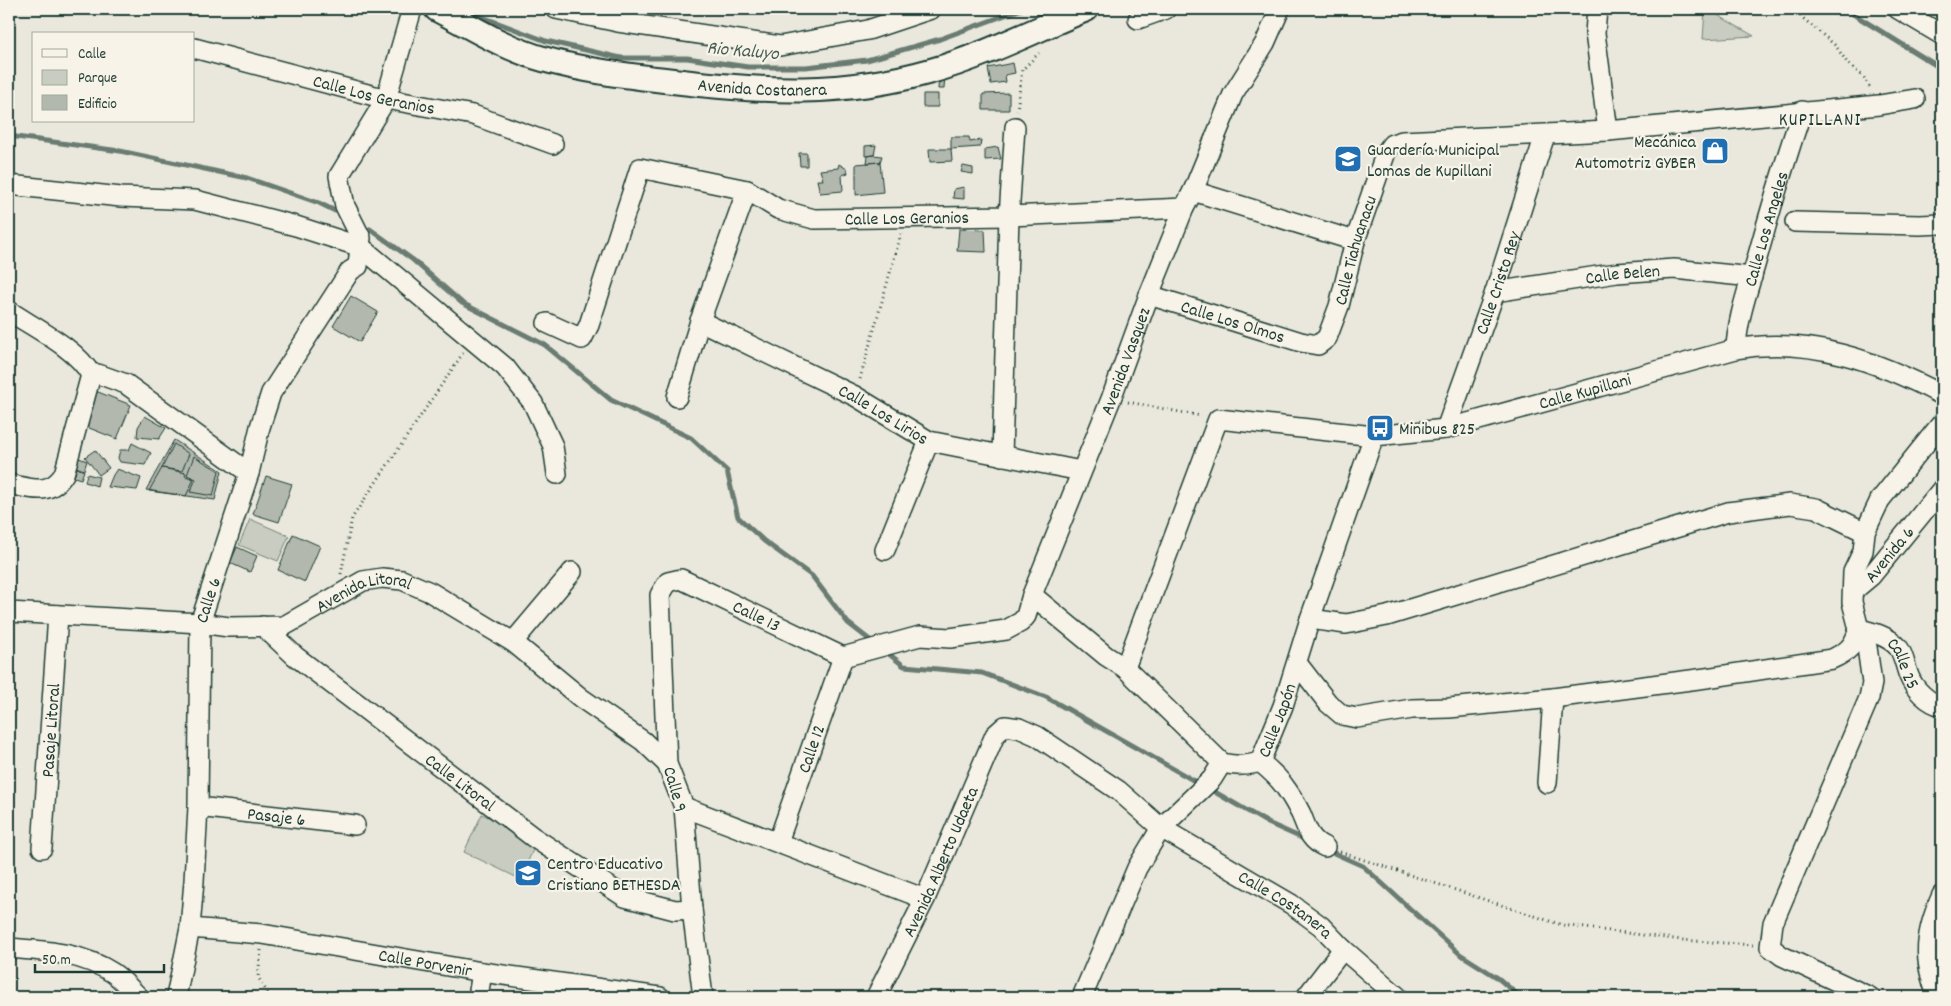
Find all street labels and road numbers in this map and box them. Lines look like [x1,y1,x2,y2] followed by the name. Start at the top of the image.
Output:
[310,70,437,123] street label: Calle Los Geranios
[696,74,828,105] street label: Avenida Costanera
[1739,169,1797,290] street label: Calle Los Angeles
[1330,193,1385,308] street label: Calle Tiahuanacu
[844,207,969,234] street label: Calle Los Geranios
[1471,228,1529,339] street label: Calle Cristo Rey
[1584,260,1661,293] street label: Calle Belen
[1177,296,1287,351] street label: Calle Los Olmos
[1096,304,1158,419] street label: Avenida Vasquez
[1537,369,1634,418] street label: Calle Kupillani
[833,380,932,453] street label: Calle Los Lirios
[1860,522,1922,589] street label: Avenida 6
[312,568,416,620] street label: Avenida Litoral
[191,575,229,627] street label: Calle 6
[728,596,784,640] street label: Calle 13
[1881,633,1924,695] street label: Calle 25
[1253,681,1304,762] street label: Calle Japón
[37,682,68,778] street label: Pasaje Litoral
[793,722,833,777] street label: Calle 12
[419,749,500,819] street label: Calle Litoral
[655,764,692,815] street label: Calle 9
[898,783,987,942] street label: Avenida Alberto Udaeta
[246,803,307,834] street label: Pasaje 6
[1233,866,1337,946] street label: Calle Costanera
[376,944,474,985] street label: Calle Porvenir

